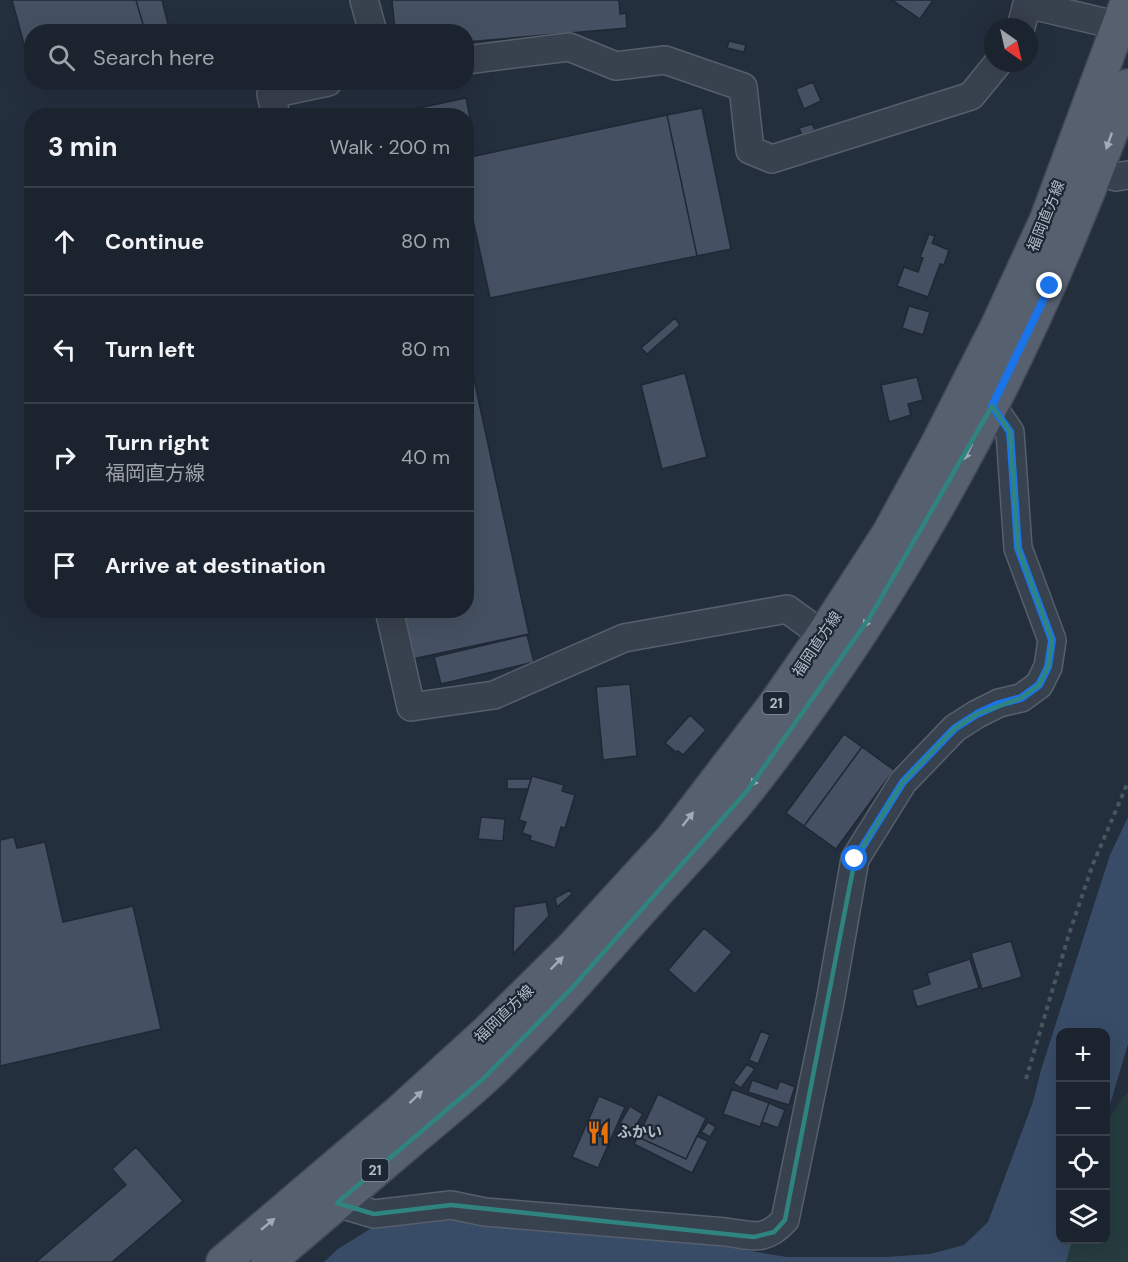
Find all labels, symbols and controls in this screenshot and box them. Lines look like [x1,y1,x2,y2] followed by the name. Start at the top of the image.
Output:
[984,18,1038,72] north arrow
[24,24,474,90] search box
[45,41,78,74] icon: search
[93,43,214,72] text: Search here
[48,130,117,164] text: 3 min
[1103,132,1113,150] one-way arrow
[330,134,450,160] text: Walk · 200 m
[1023,177,1069,255] street label: 福岡直方線
[48,225,81,258] icon: ahead
[105,227,204,256] text: Continue
[401,228,450,254] text: 80 m
[1036,272,1062,298] route end
[48,333,81,366] icon: left
[105,335,195,364] text: Turn left
[401,336,450,362] text: 80 m
[105,428,210,457] text: Turn right
[48,441,81,474] icon: right
[963,443,973,461] one-way arrow
[401,444,450,470] text: 40 m
[105,460,205,486] text: 福岡直方線
[48,549,81,582] icon: arrive
[105,551,326,580] text: Arrive at destination
[788,607,846,681] street label: 福岡直方線
[863,612,874,628] one-way arrow
[762,692,790,714] road number: 21
[750,771,762,786] one-way arrow
[681,811,693,826] one-way arrow
[841,845,867,871] route start
[549,956,563,970] one-way arrow
[470,981,538,1047] street label: 福岡直方線
[1056,1028,1110,1244] map controls
[1056,1028,1110,1082] button: +
[1056,1082,1110,1136] button: −
[409,1091,423,1105] one-way arrow
[586,1119,612,1145] restaurant icon: ふかい
[617,1122,662,1142] place label: ふかい
[1056,1136,1110,1190] button: locate
[362,1159,388,1181] road number: 21
[1056,1190,1110,1244] button: layers
[260,1218,275,1231] one-way arrow

